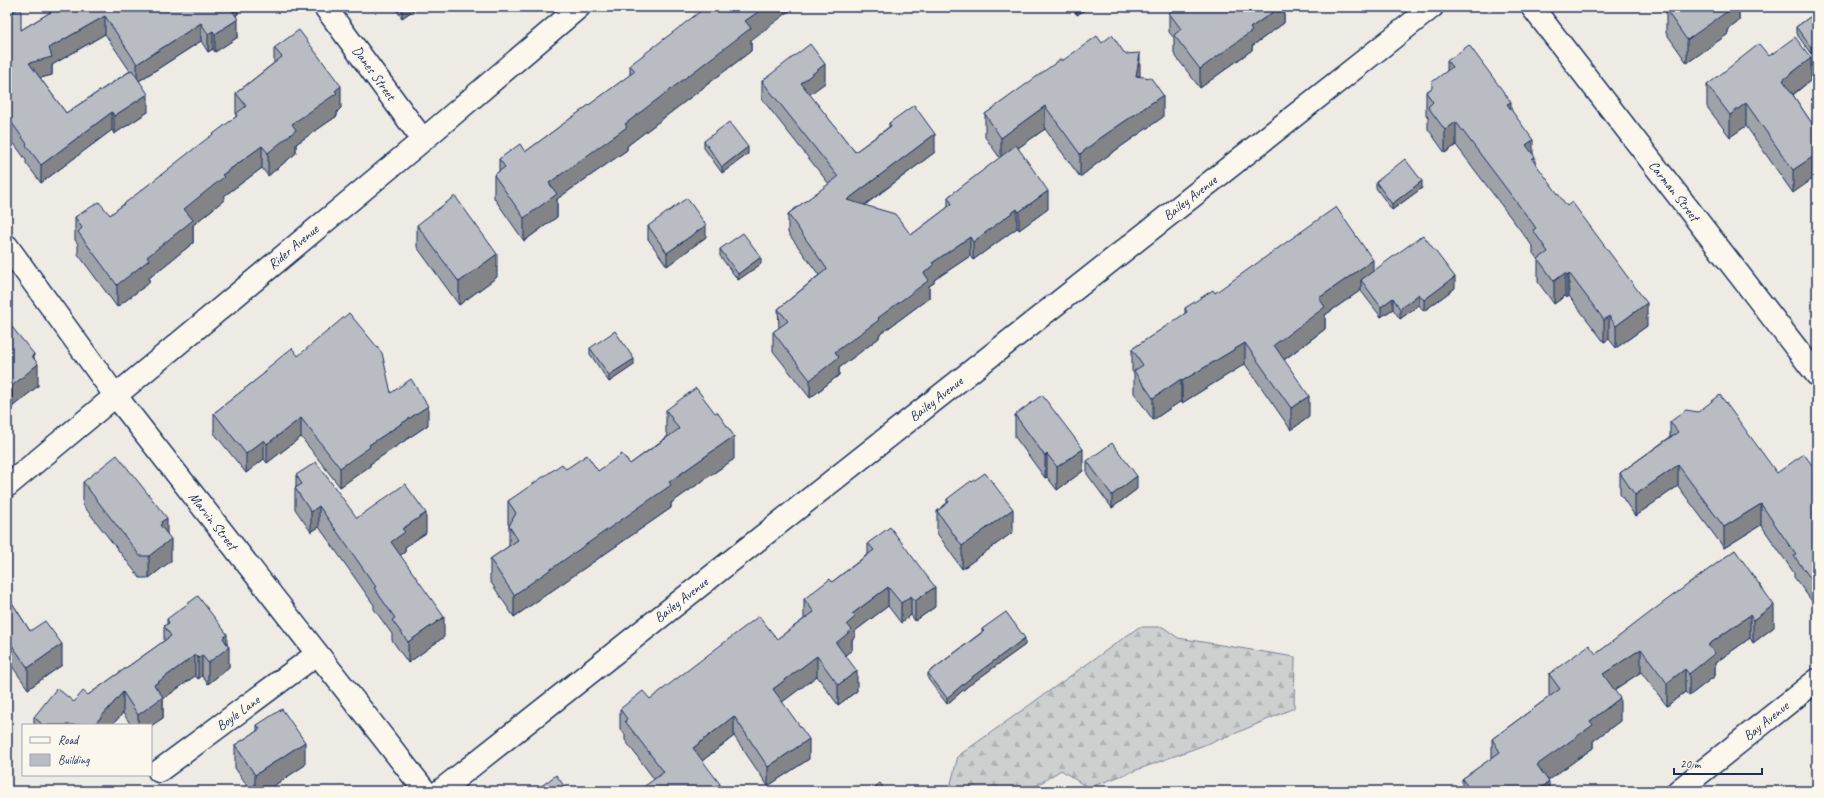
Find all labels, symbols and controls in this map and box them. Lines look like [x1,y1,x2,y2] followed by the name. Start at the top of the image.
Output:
[348,42,400,105] street label: Danes Street
[1645,157,1704,227] street label: Carman Street
[1160,171,1221,224] street label: Bailey Avenue
[264,220,323,273] street label: Rider Avenue
[906,372,967,425] street label: Bailey Avenue
[185,489,242,555] street label: Marvin Street
[651,573,712,626] street label: Bailey Avenue
[213,691,264,734] street label: Boyle Lane
[1740,697,1793,744] street label: Bay Avenue
[22,724,152,776] legend
[58,732,80,748] text: Road
[1674,750,1762,776] scale bar
[58,752,90,768] text: Building
[1680,756,1702,772] text: 20 m

